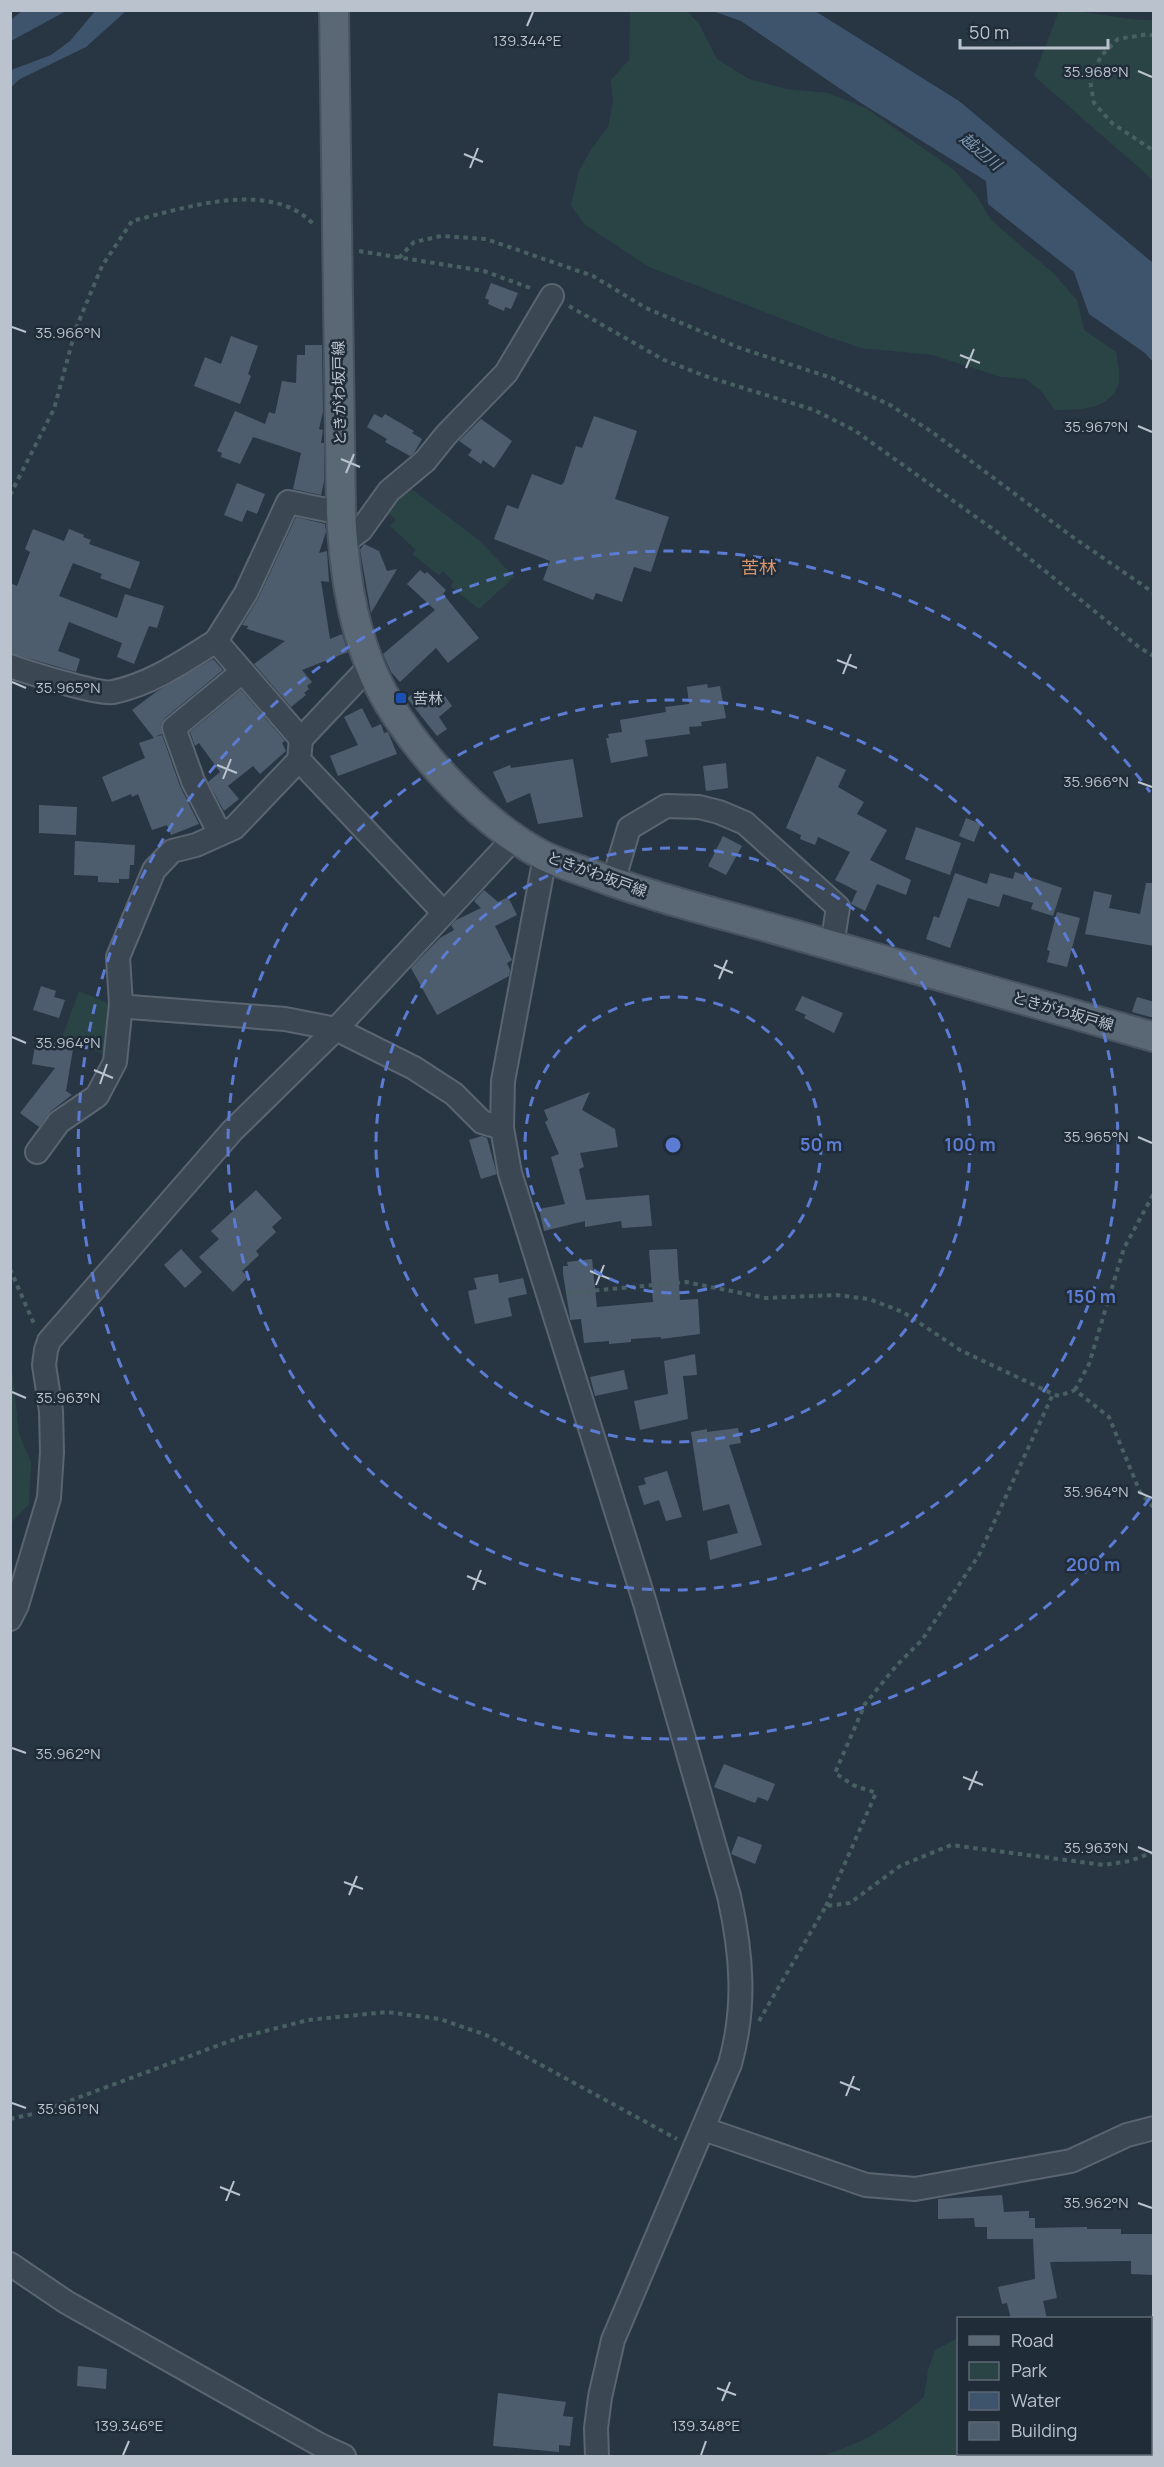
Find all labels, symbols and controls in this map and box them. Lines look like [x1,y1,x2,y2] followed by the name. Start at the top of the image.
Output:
[960,12,1108,50] scale bar
[969,20,1009,44] text: 50 m
[493,30,561,51] text: 139.344°E
[1063,61,1129,82] text: 35.968°N
[956,127,1008,176] water label: 越辺川
[35,322,101,343] text: 35.966°N
[328,340,350,446] street label: ときがわ坂戸線
[1064,416,1128,437] text: 35.967°N
[741,555,777,579] district label: 苦林
[35,677,101,698] text: 35.965°N
[413,688,443,709] place label: 苦林
[394,691,408,705] marker: 苦林
[1063,771,1129,792] text: 35.966°N
[544,846,650,902] street label: ときがわ坂戸線
[1010,986,1116,1036] street label: ときがわ坂戸線
[35,1032,101,1053] text: 35.964°N
[1063,1126,1129,1147] text: 35.965°N
[800,1132,842,1156] text: 50 m
[944,1132,996,1156] text: 100 m
[663,1135,683,1155] centre of rings
[1066,1284,1116,1308] text: 150 m
[36,1387,100,1408] text: 35.963°N
[1063,1481,1129,1502] text: 35.964°N
[1066,1552,1120,1576] text: 200 m
[36,1743,100,1764] text: 35.962°N
[1064,1837,1128,1858] text: 35.963°N
[37,2098,99,2119] text: 35.961°N
[1064,2192,1128,2213] text: 35.962°N
[957,2317,1152,2455] legend
[1011,2328,1054,2352] text: Road
[1011,2358,1048,2382] text: Park
[1011,2388,1061,2412] text: Water
[95,2415,163,2436] text: 139.346°E
[672,2415,740,2436] text: 139.348°E
[1011,2418,1077,2442] text: Building

